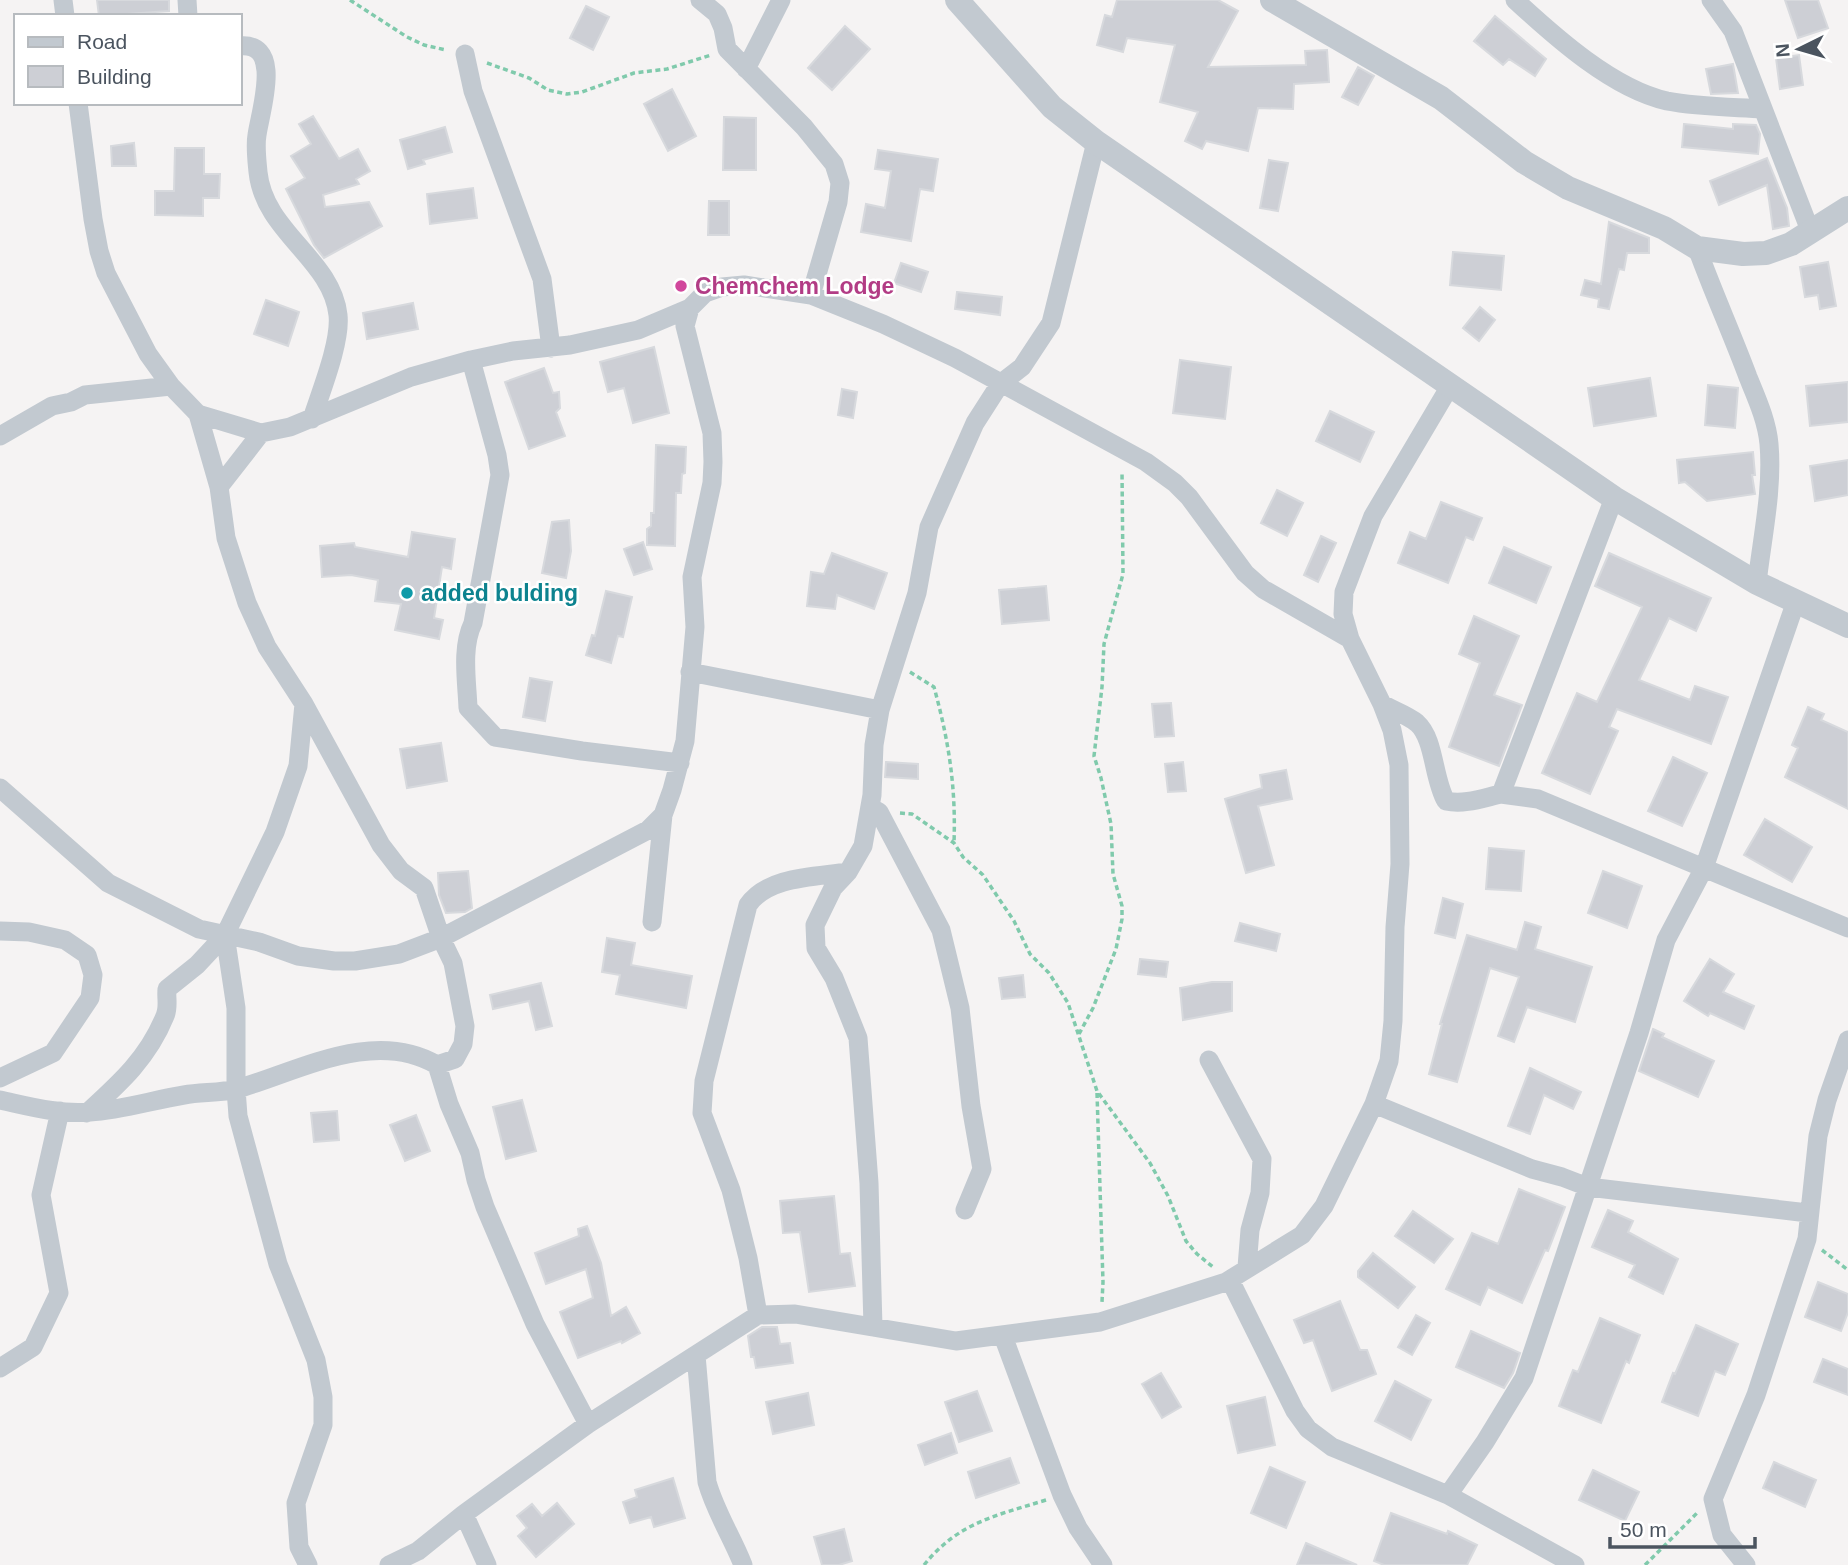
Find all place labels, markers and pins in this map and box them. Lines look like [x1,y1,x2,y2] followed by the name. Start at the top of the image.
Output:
[695,273,894,299] place label: Chemchem Lodge
[673,278,689,294] marker: Chemchem Lodge
[421,580,578,606] place label: added bulding
[399,585,415,601] marker: added bulding

